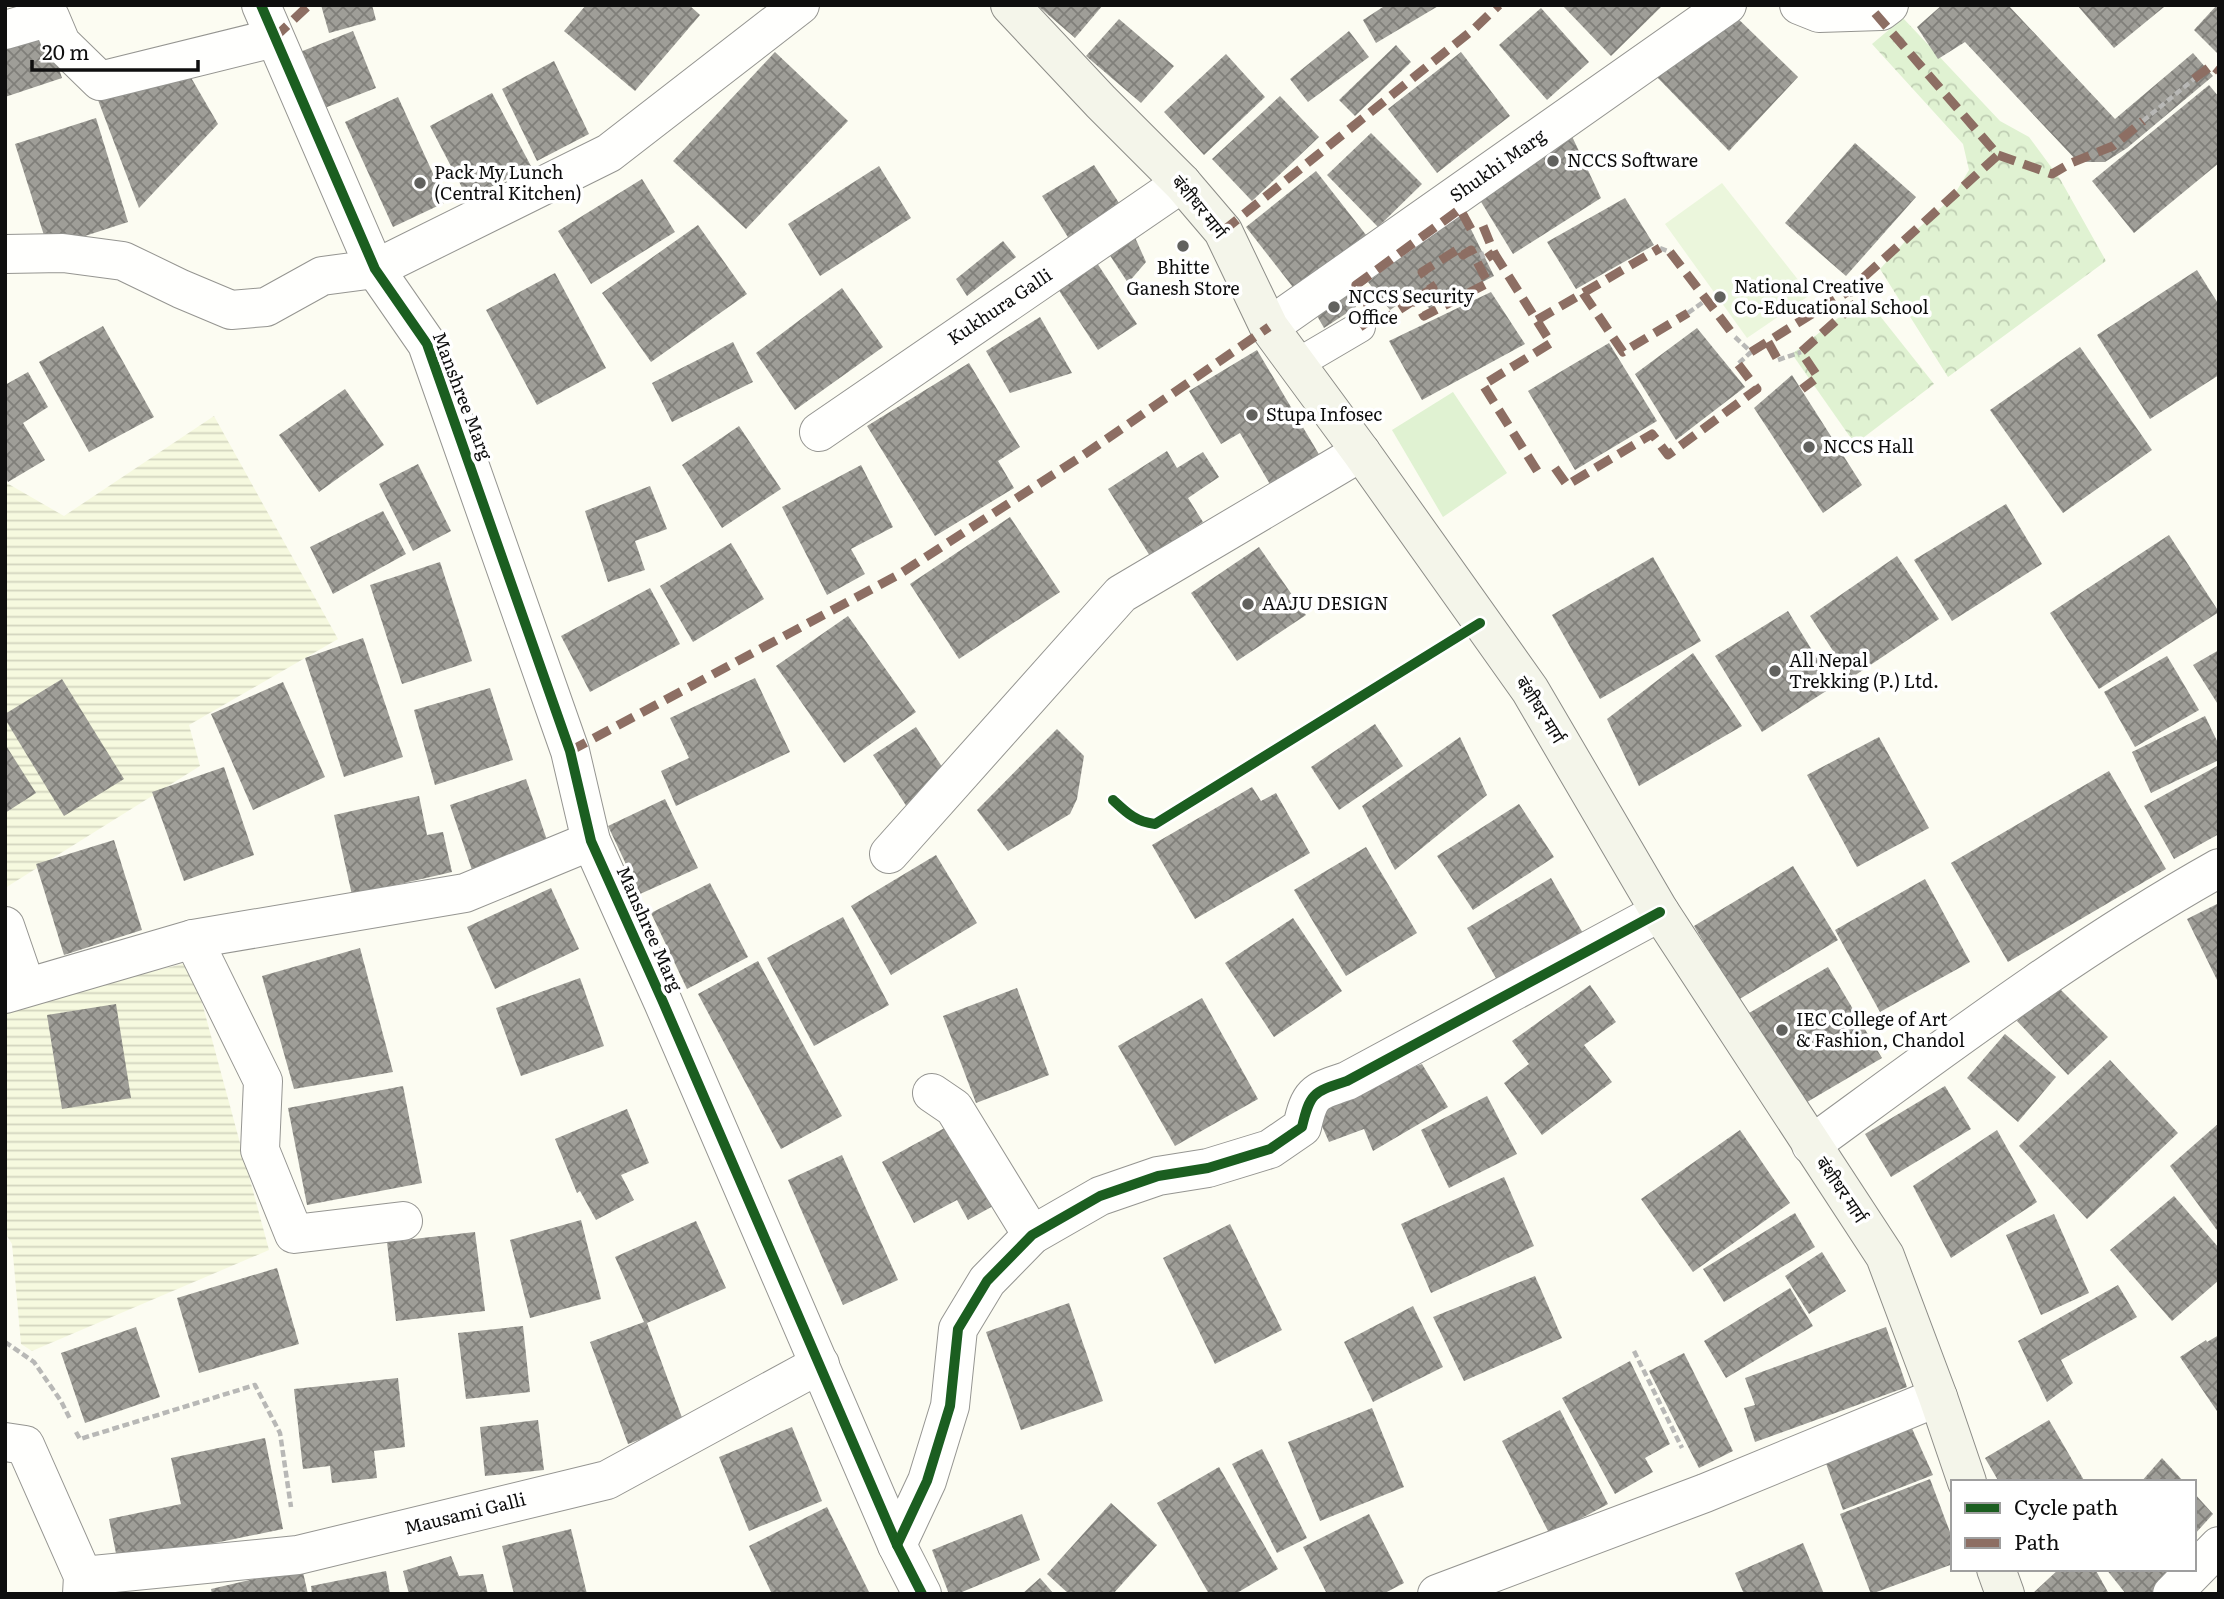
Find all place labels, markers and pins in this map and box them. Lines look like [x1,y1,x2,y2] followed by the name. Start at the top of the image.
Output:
[1567,146,1698,173] place label: NCCS Software
[1545,153,1561,169] marker: NCCS Software
[434,158,582,206] place label: Pack My Lunch (Central Kitchen)
[412,175,428,191] marker: Pack My Lunch (Central Kitchen)
[1175,238,1191,254] marker: Bhitte Ganesh Store
[1126,253,1240,301] place label: Bhitte Ganesh Store
[1734,272,1928,320] place label: National Creative Co-Educational School
[1348,282,1475,330] place label: NCCS Security Office
[1712,289,1728,305] marker: National Creative Co-Educational School
[1326,299,1342,315] marker: NCCS Security Office
[1266,400,1382,427] place label: Stupa Infosec
[1244,407,1260,423] marker: Stupa Infosec
[1823,432,1914,459] place label: NCCS Hall
[1801,439,1817,455] marker: NCCS Hall
[1262,589,1389,616] place label: AAJU DESIGN
[1240,596,1256,612] marker: AAJU DESIGN
[1789,646,1939,694] place label: All Nepal Trekking (P.) Ltd.
[1767,663,1783,679] marker: All Nepal Trekking (P.) Ltd.
[1796,1005,1965,1053] place label: IEC College of Art & Fashion, Chandol
[1774,1022,1790,1038] marker: IEC College of Art & Fashion, Chandol

